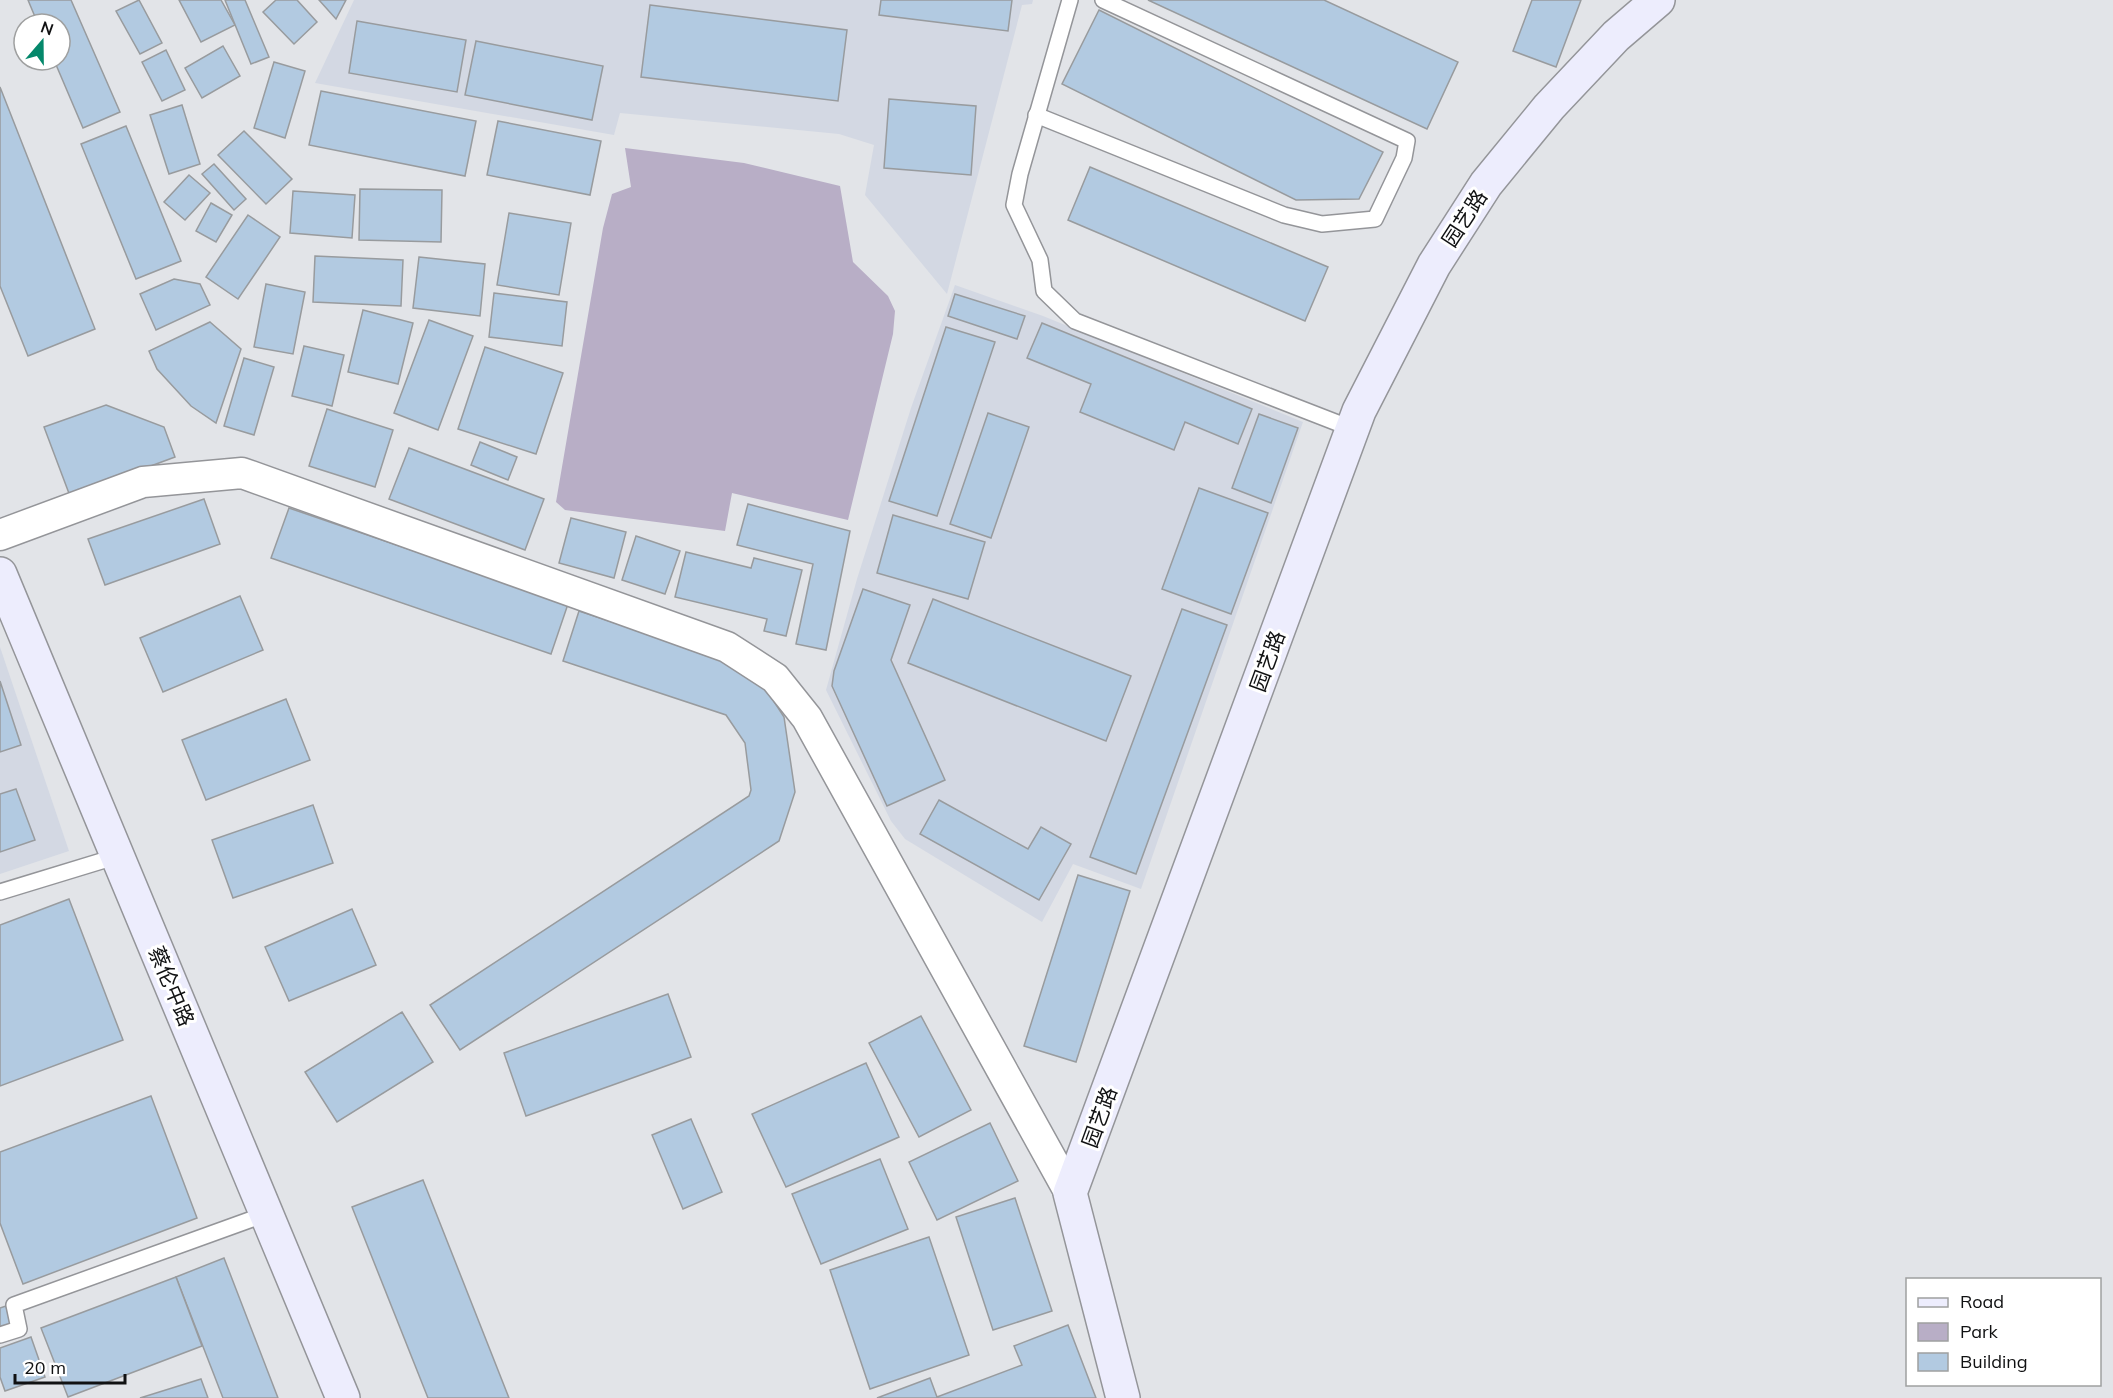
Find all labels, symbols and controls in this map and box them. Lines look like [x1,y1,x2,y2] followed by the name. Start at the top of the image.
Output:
[12,12,72,72] north arrow
[38,16,56,39] text: N
[1436,185,1492,251] street label: 园艺路
[1244,627,1290,695] street label: 园艺路
[144,942,200,1030] street label: 蔡伦中路
[1076,1083,1122,1151] street label: 园艺路
[1906,1278,2101,1386] legend
[1960,1290,2004,1313] text: Road
[1960,1320,1999,1343] text: Park
[15,1347,124,1385] scale bar
[1960,1350,2028,1373] text: Building
[24,1356,66,1379] text: 20 m

